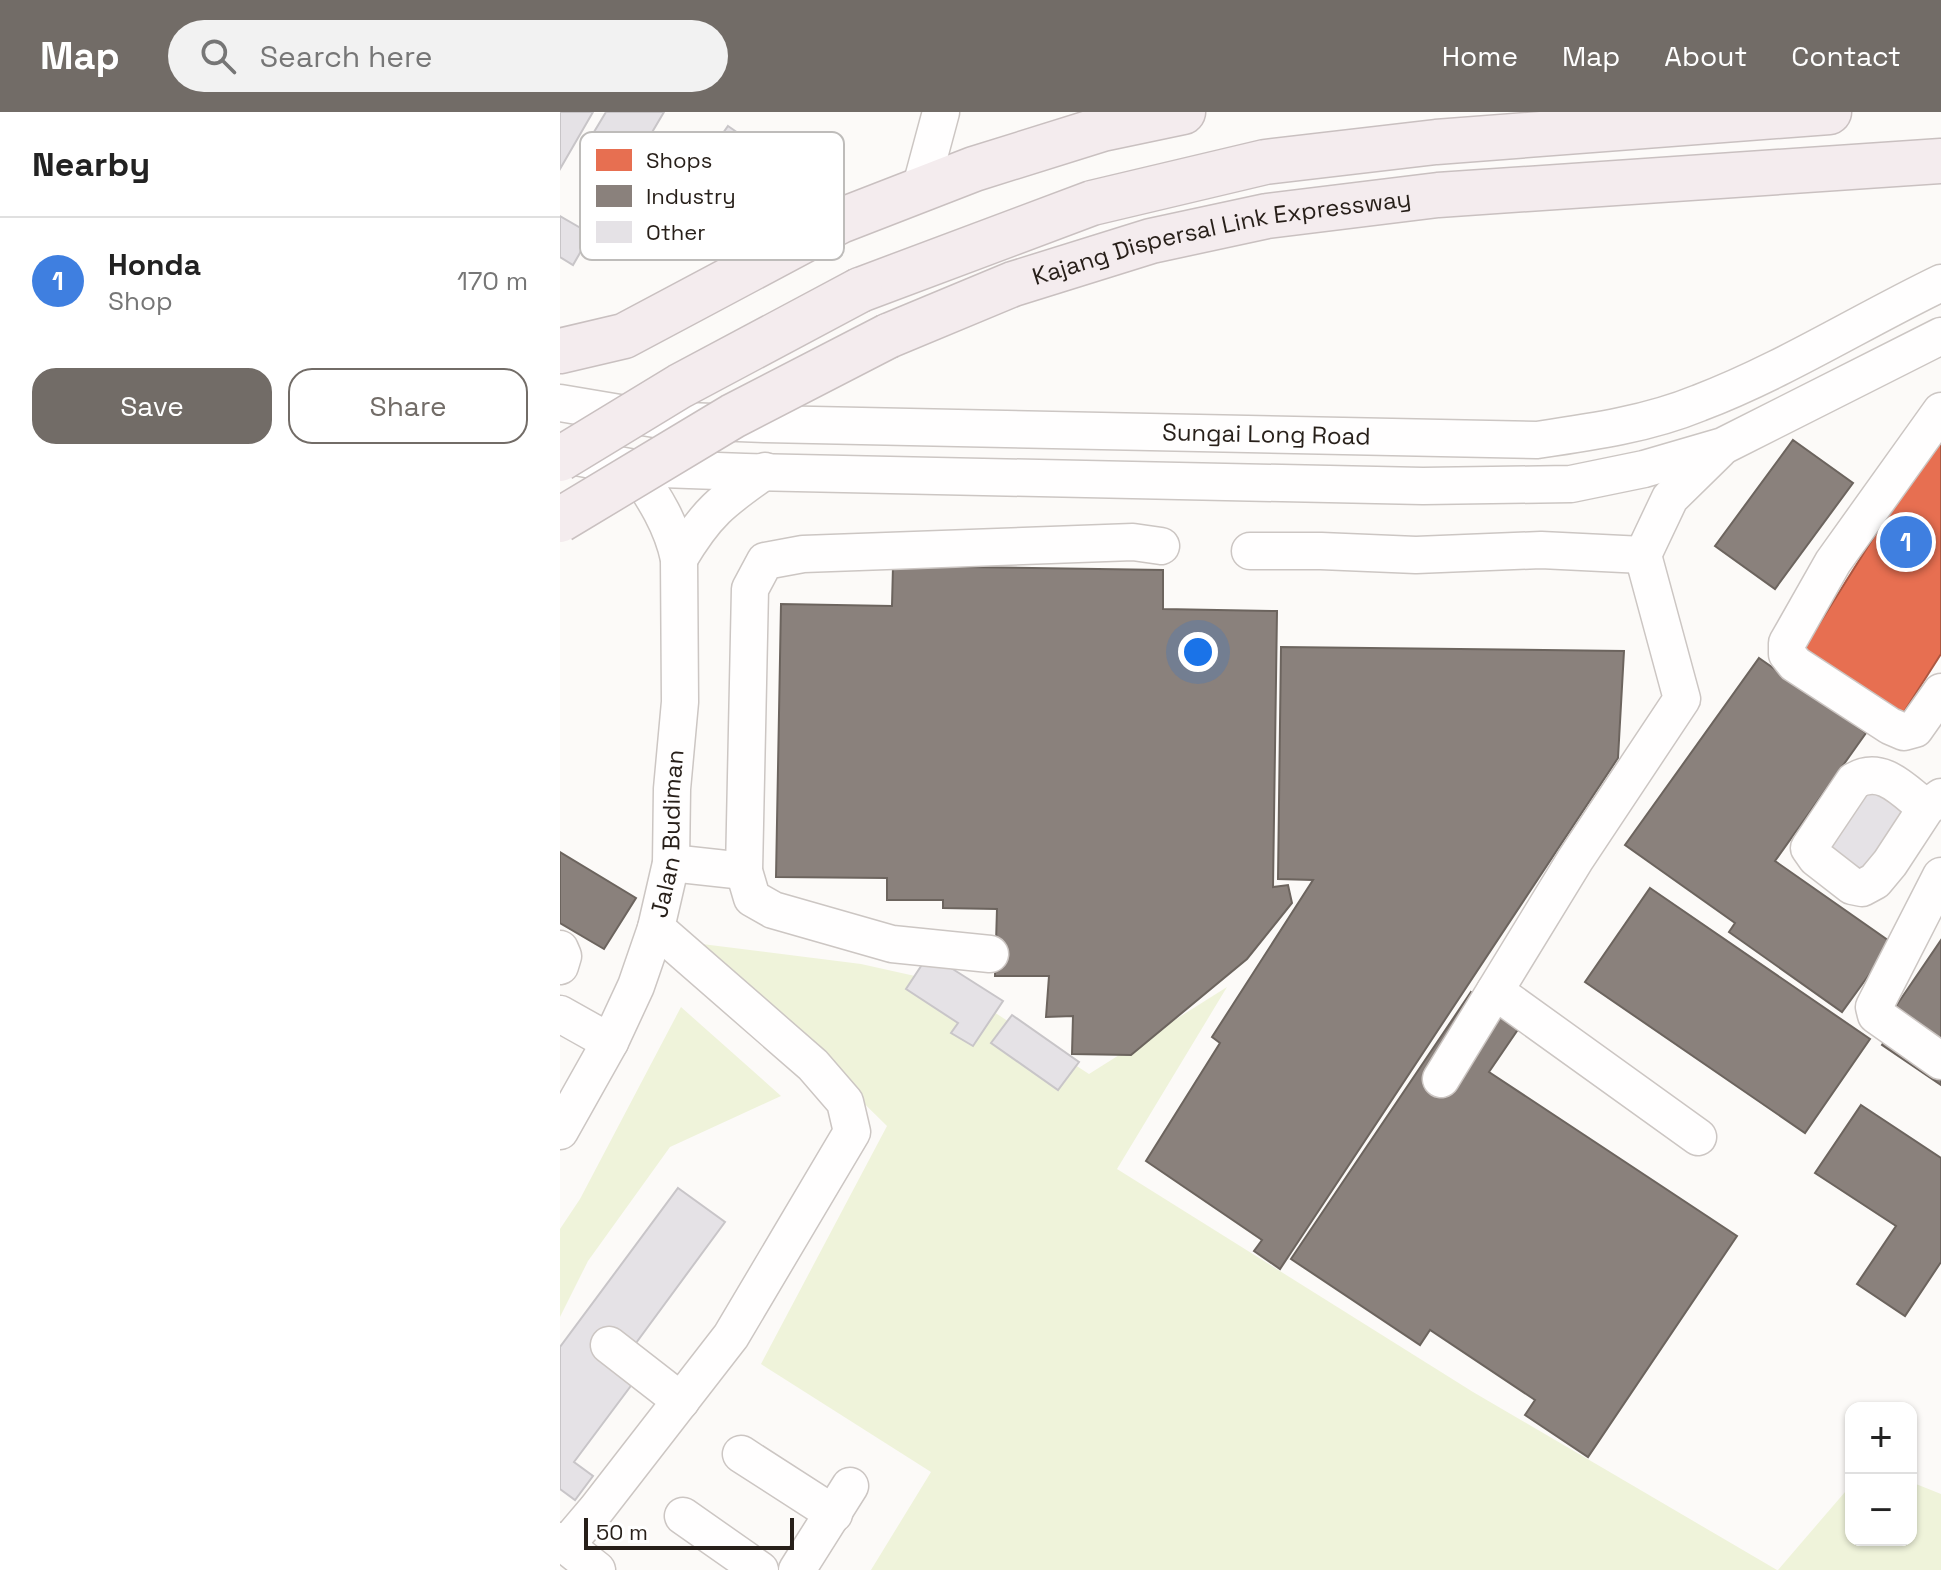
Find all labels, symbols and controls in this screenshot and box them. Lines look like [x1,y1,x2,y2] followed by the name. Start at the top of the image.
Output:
[168,20,728,92] search box
[40,32,120,80] text: Map
[196,34,240,78] icon: search
[260,37,433,76] text: Search here
[1442,38,1518,74] text: Home
[1562,38,1620,74] text: Map
[1664,38,1747,74] text: About
[1791,38,1901,74] text: Contact
[580,132,844,260] legend
[32,143,150,186] text: Nearby
[646,146,712,174] text: Shops
[646,182,736,210] text: Industry
[1028,182,1413,292] street label: Kajang Dispersal Link Expressway
[646,218,706,246] text: Other
[108,245,201,284] text: Honda
[52,264,64,298] text: 1
[457,264,528,298] text: 170 m
[108,284,173,318] text: Shop
[32,368,272,444] button: Save
[288,368,528,444] button: Share
[1162,416,1371,452] street label: Sungai Long Road
[1880,512,1932,572] pin: 1
[1178,632,1218,672] your location
[643,748,691,921] street label: Jalan Budiman
[1845,1402,1917,1546] map controls
[1845,1402,1917,1474] button: +
[1845,1474,1917,1546] button: −
[584,1514,794,1550] scale bar
[596,1518,648,1546] text: 50 m

